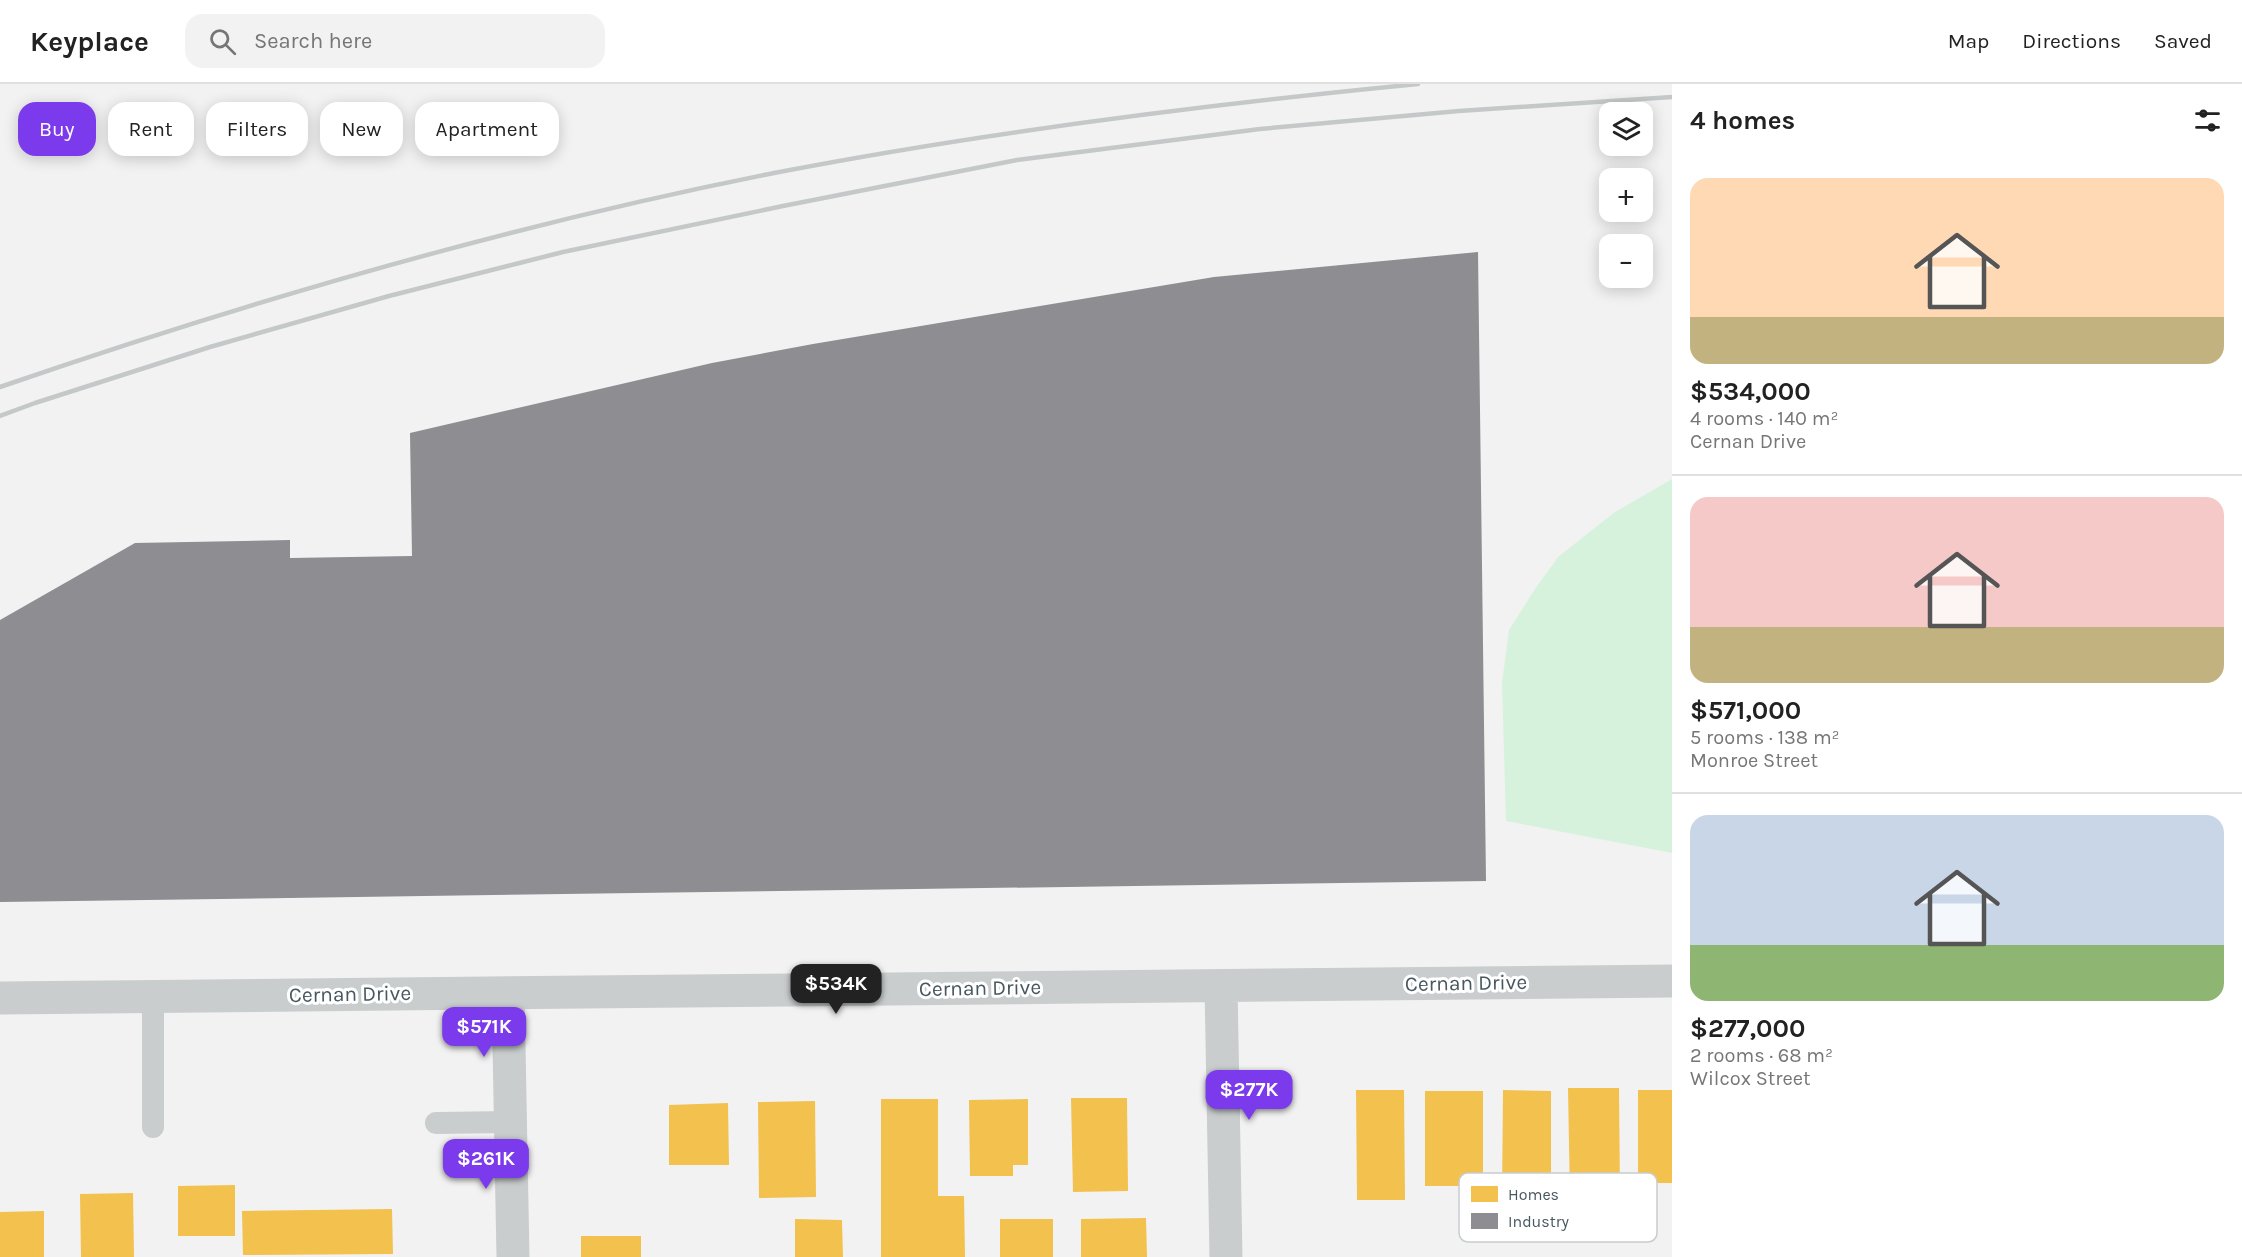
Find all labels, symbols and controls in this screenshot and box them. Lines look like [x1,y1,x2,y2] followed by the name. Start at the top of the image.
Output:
[185,14,605,68] search box
[30,25,149,58] text: Keyplace
[206,25,239,58] icon: search
[254,28,372,54] text: Search here
[1948,29,1989,53] text: Map
[2022,29,2121,53] text: Directions
[2154,29,2212,53] text: Saved
[18,102,96,156] chip: Buy
[108,102,194,156] chip: Rent
[206,102,308,156] chip: Filters
[320,102,403,156] chip: New
[415,102,559,156] chip: Apartment
[1599,102,1653,288] map controls
[1599,102,1653,156] button: layers
[2191,104,2224,137] icon: filters
[1690,105,1795,136] text: 4 homes
[1599,168,1653,222] button: +
[1903,217,2011,325] icon: home
[1599,234,1653,288] button: −
[1690,376,1811,407] text: $534,000
[1690,407,1838,430] text: 4 rooms · 140 m²
[1690,430,1806,453] text: Cernan Drive
[1903,536,2011,644] icon: home
[1690,695,1801,726] text: $571,000
[1690,726,1840,749] text: 5 rooms · 138 m²
[1690,749,1818,772] text: Monroe Street
[1903,854,2011,962] icon: home
[794,964,878,1015] pin: $534K
[1405,970,1527,996] street label: Cernan Drive
[805,972,867,995] text: $534K
[919,975,1041,1001] street label: Cernan Drive
[289,981,411,1007] street label: Cernan Drive
[442,1007,526,1058] pin: $571K
[1690,1013,1805,1044] text: $277,000
[456,1015,512,1038] text: $571K
[1690,1044,1833,1067] text: 2 rooms · 68 m²
[1690,1067,1811,1090] text: Wilcox Street
[1207,1070,1291,1121] pin: $277K
[1220,1078,1278,1101] text: $277K
[444,1139,528,1190] pin: $261K
[457,1147,515,1170] text: $261K
[1459,1173,1657,1242] legend
[1508,1185,1559,1204] text: Homes
[1508,1212,1570,1231] text: Industry

